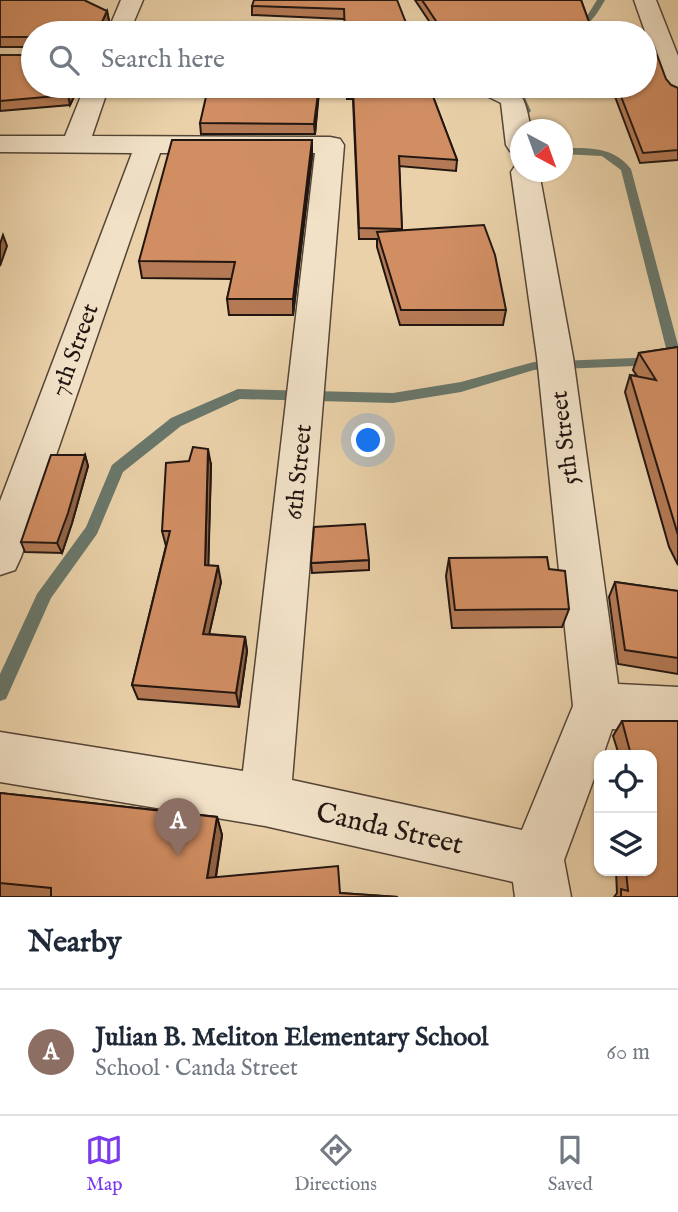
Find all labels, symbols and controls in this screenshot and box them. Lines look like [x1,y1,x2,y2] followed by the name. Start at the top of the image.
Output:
[21,21,657,98] search box
[45,41,83,79] icon: search
[101,43,225,76] text: Search here
[510,119,573,182] north arrow
[44,300,107,401] street label: 7th Street
[544,389,587,487] street label: 5th Street
[279,423,320,522] street label: 6th Street
[351,423,385,457] your location
[594,750,657,876] map controls
[594,750,657,813] button: locate
[313,796,467,863] street label: Canda Street
[155,798,201,856] pin: A
[594,813,657,876] button: layers
[28,924,121,962] text: Nearby
[95,1021,488,1054] text: Julian B. Meliton Elementary School
[43,1038,59,1067] text: A
[606,1038,650,1067] text: 60 m
[95,1054,298,1083] text: School · Canda Street
[85,1131,123,1197] tab: Map
[294,1131,377,1197] tab: Directions
[548,1131,593,1197] tab: Saved

